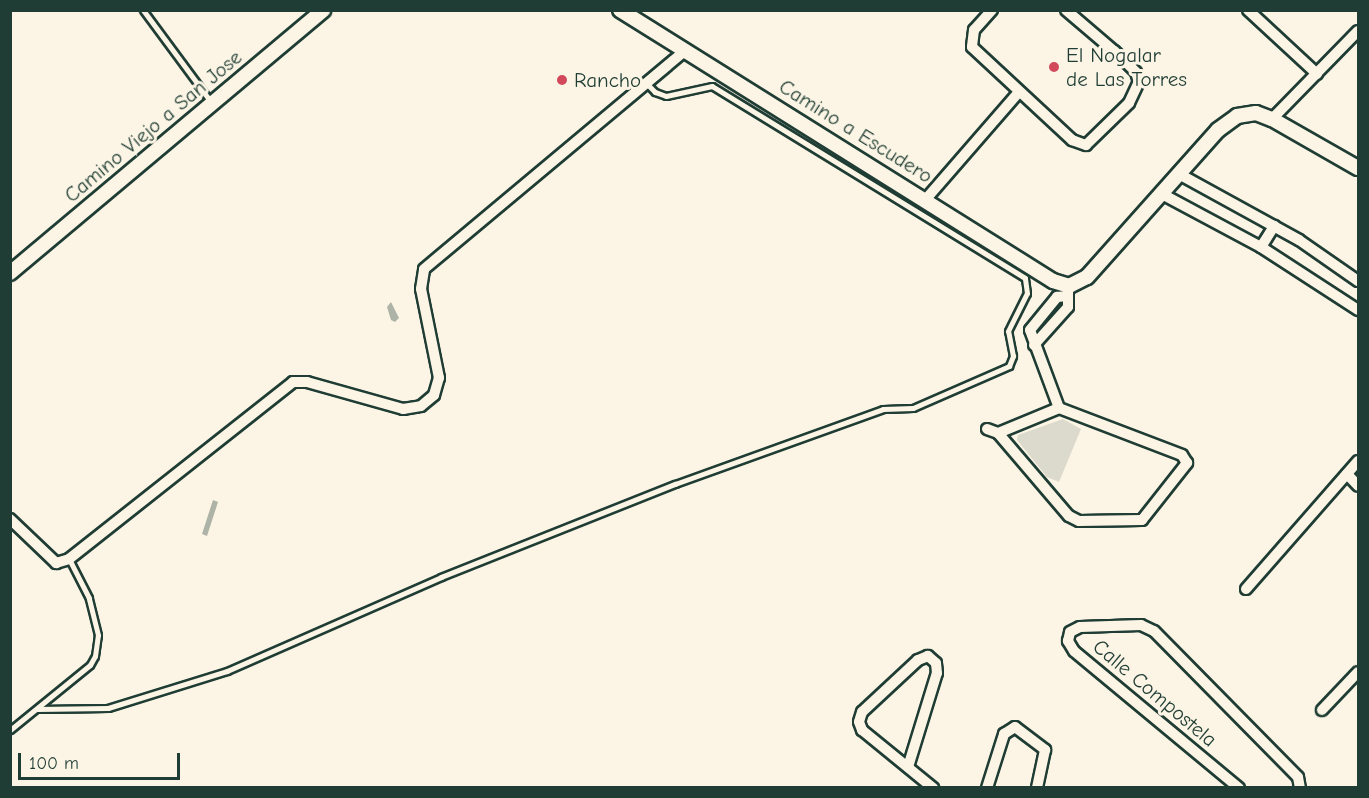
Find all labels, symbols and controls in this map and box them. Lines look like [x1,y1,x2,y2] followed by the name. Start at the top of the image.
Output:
[1066,42,1187,92] place label: El Nogalar de Las Torres
[59,44,247,208] street label: Camino Viejo a San Jose
[1047,60,1061,74] marker: El Nogalar de Las Torres
[574,67,641,93] place label: Rancho
[555,73,569,87] marker: Rancho
[775,74,937,188] street label: Camino a Escudero
[1088,634,1222,752] street label: Calle Compostela
[21,741,183,779] scale bar
[29,753,79,774] text: 100 m

